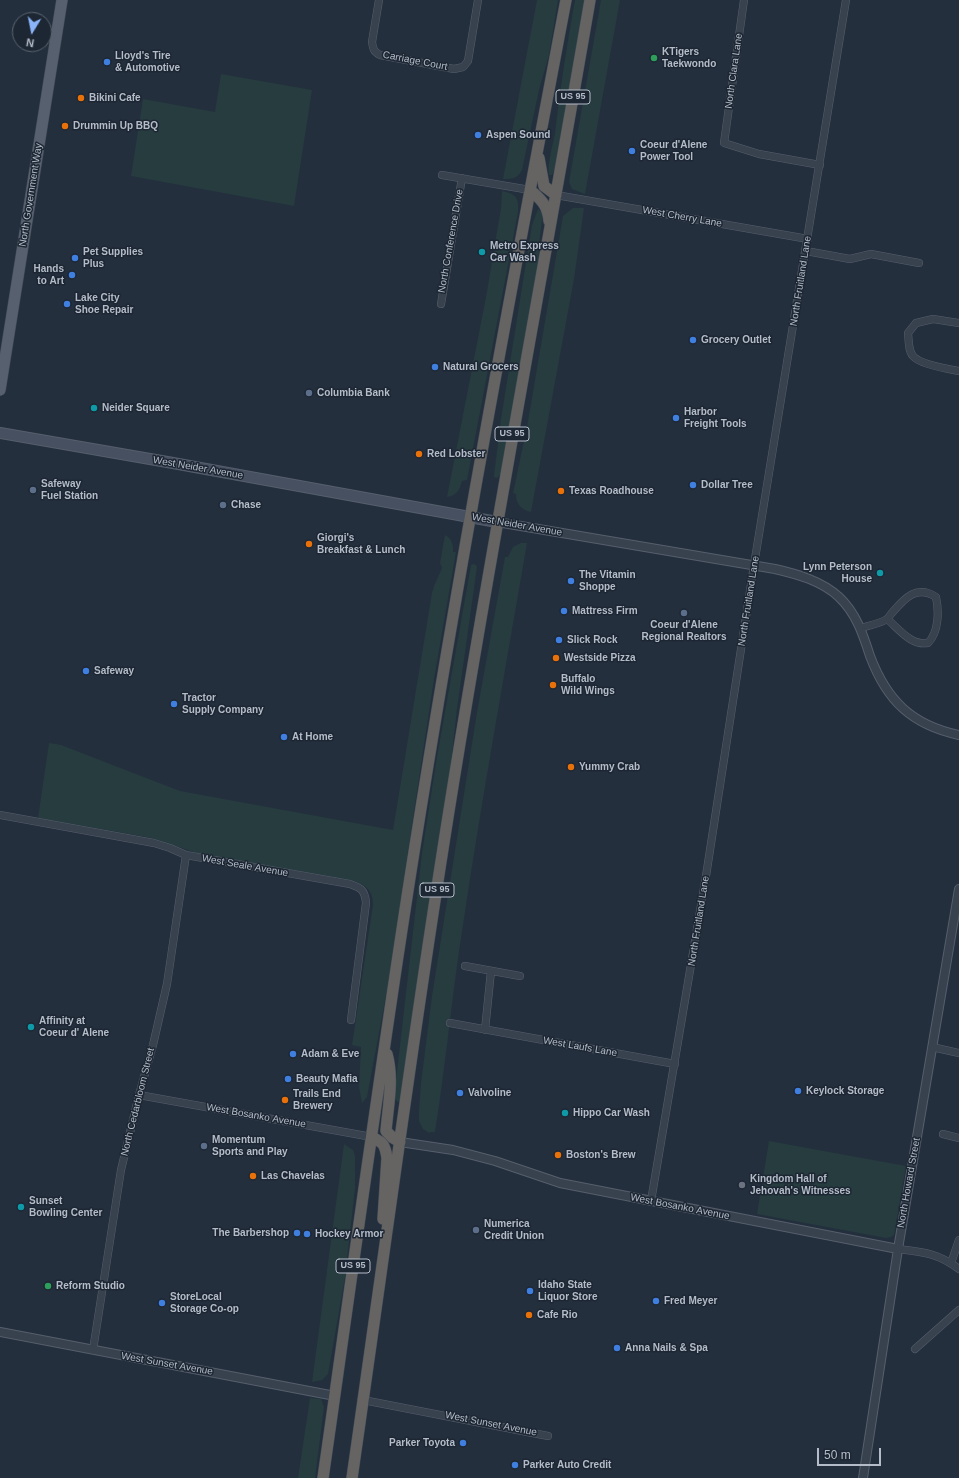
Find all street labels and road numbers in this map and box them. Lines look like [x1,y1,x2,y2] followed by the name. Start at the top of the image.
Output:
[723,32,745,110] street label: North Clara Lane
[382,49,448,73] street label: Carriage Court
[556,90,590,104] road number: US 95
[17,142,45,248] street label: North Government Way
[436,188,466,294] street label: North Conference Drive
[641,204,723,230] street label: West Cherry Lane
[788,235,814,327] street label: North Fruitland Lane
[495,427,529,441] road number: US 95
[152,454,244,482] street label: West Neider Avenue
[471,511,563,539] street label: West Neider Avenue
[736,555,762,647] street label: North Fruitland Lane
[201,852,289,880] street label: West Seale Avenue
[686,875,712,967] street label: North Fruitland Lane
[420,883,454,897] road number: US 95
[542,1035,618,1059] street label: West Laufs Lane
[119,1047,157,1157] street label: North Cedarbloom Street
[205,1101,307,1131] street label: West Bosanko Avenue
[895,1137,923,1229] street label: North Howard Street
[629,1191,731,1223] street label: West Bosanko Avenue
[336,1259,370,1273] road number: US 95
[120,1350,214,1378] street label: West Sunset Avenue
[444,1409,538,1439] street label: West Sunset Avenue

